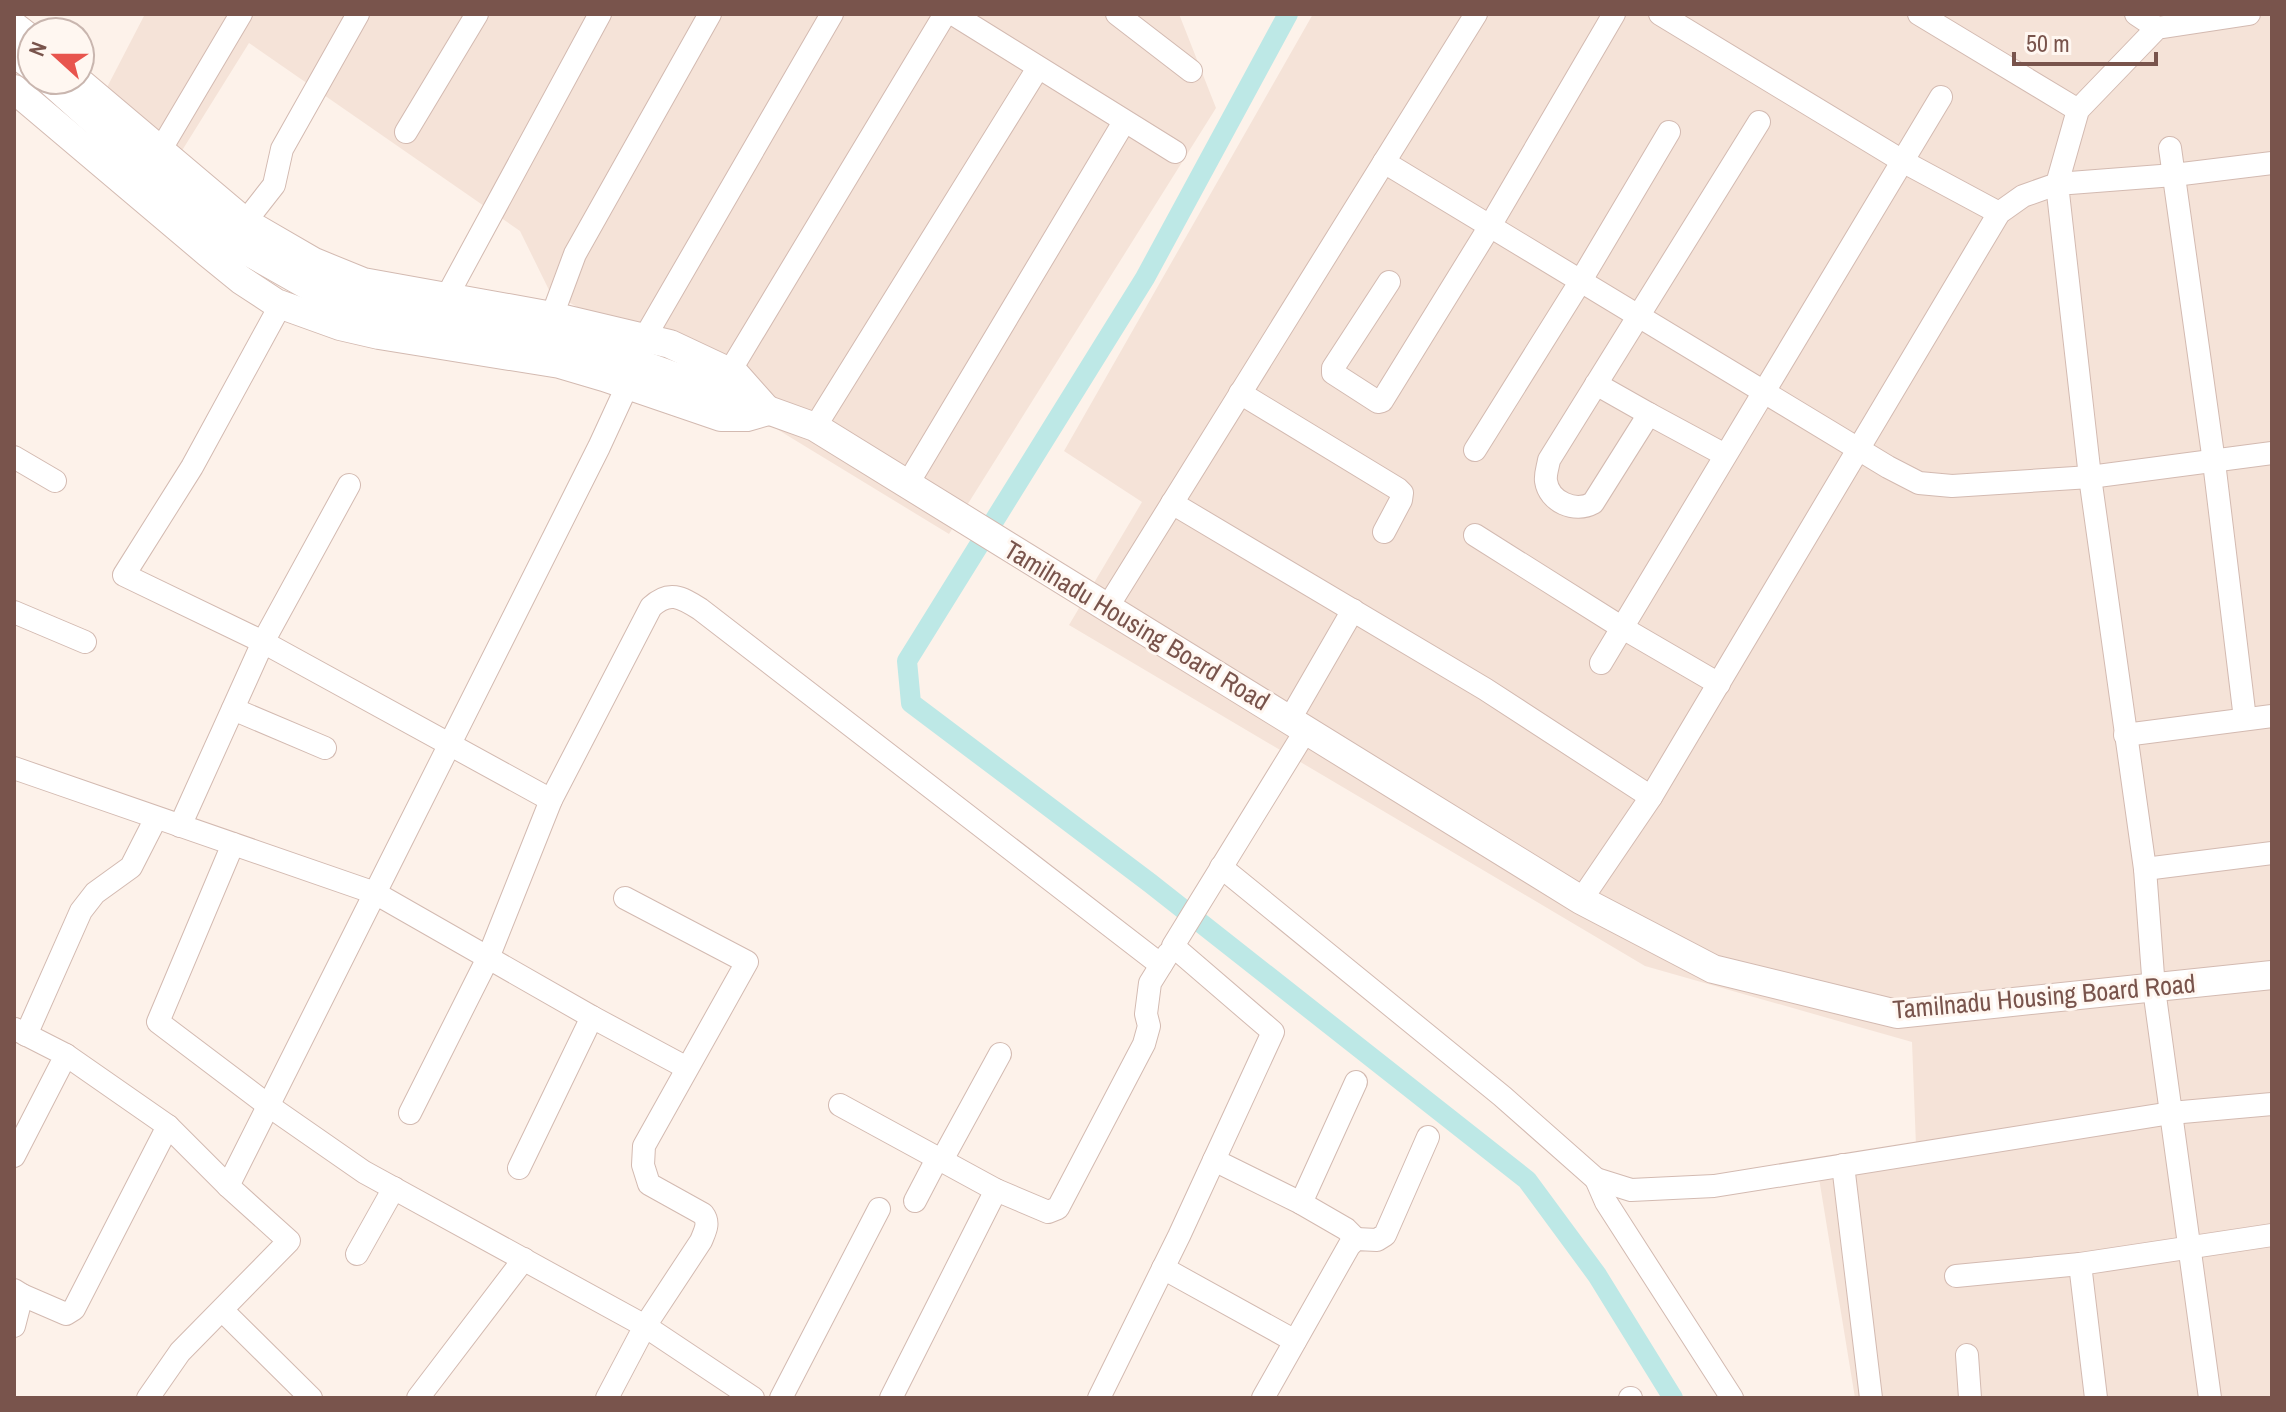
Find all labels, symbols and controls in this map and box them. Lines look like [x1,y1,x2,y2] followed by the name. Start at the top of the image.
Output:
[16,16,96,96] north arrow
[2014,16,2156,66] scale bar
[2026,27,2070,59] text: 50 m
[21,37,54,60] text: N
[998,532,1276,718] street label: Tamilnadu Housing Board Road
[1891,965,2197,1027] street label: Tamilnadu Housing Board Road

